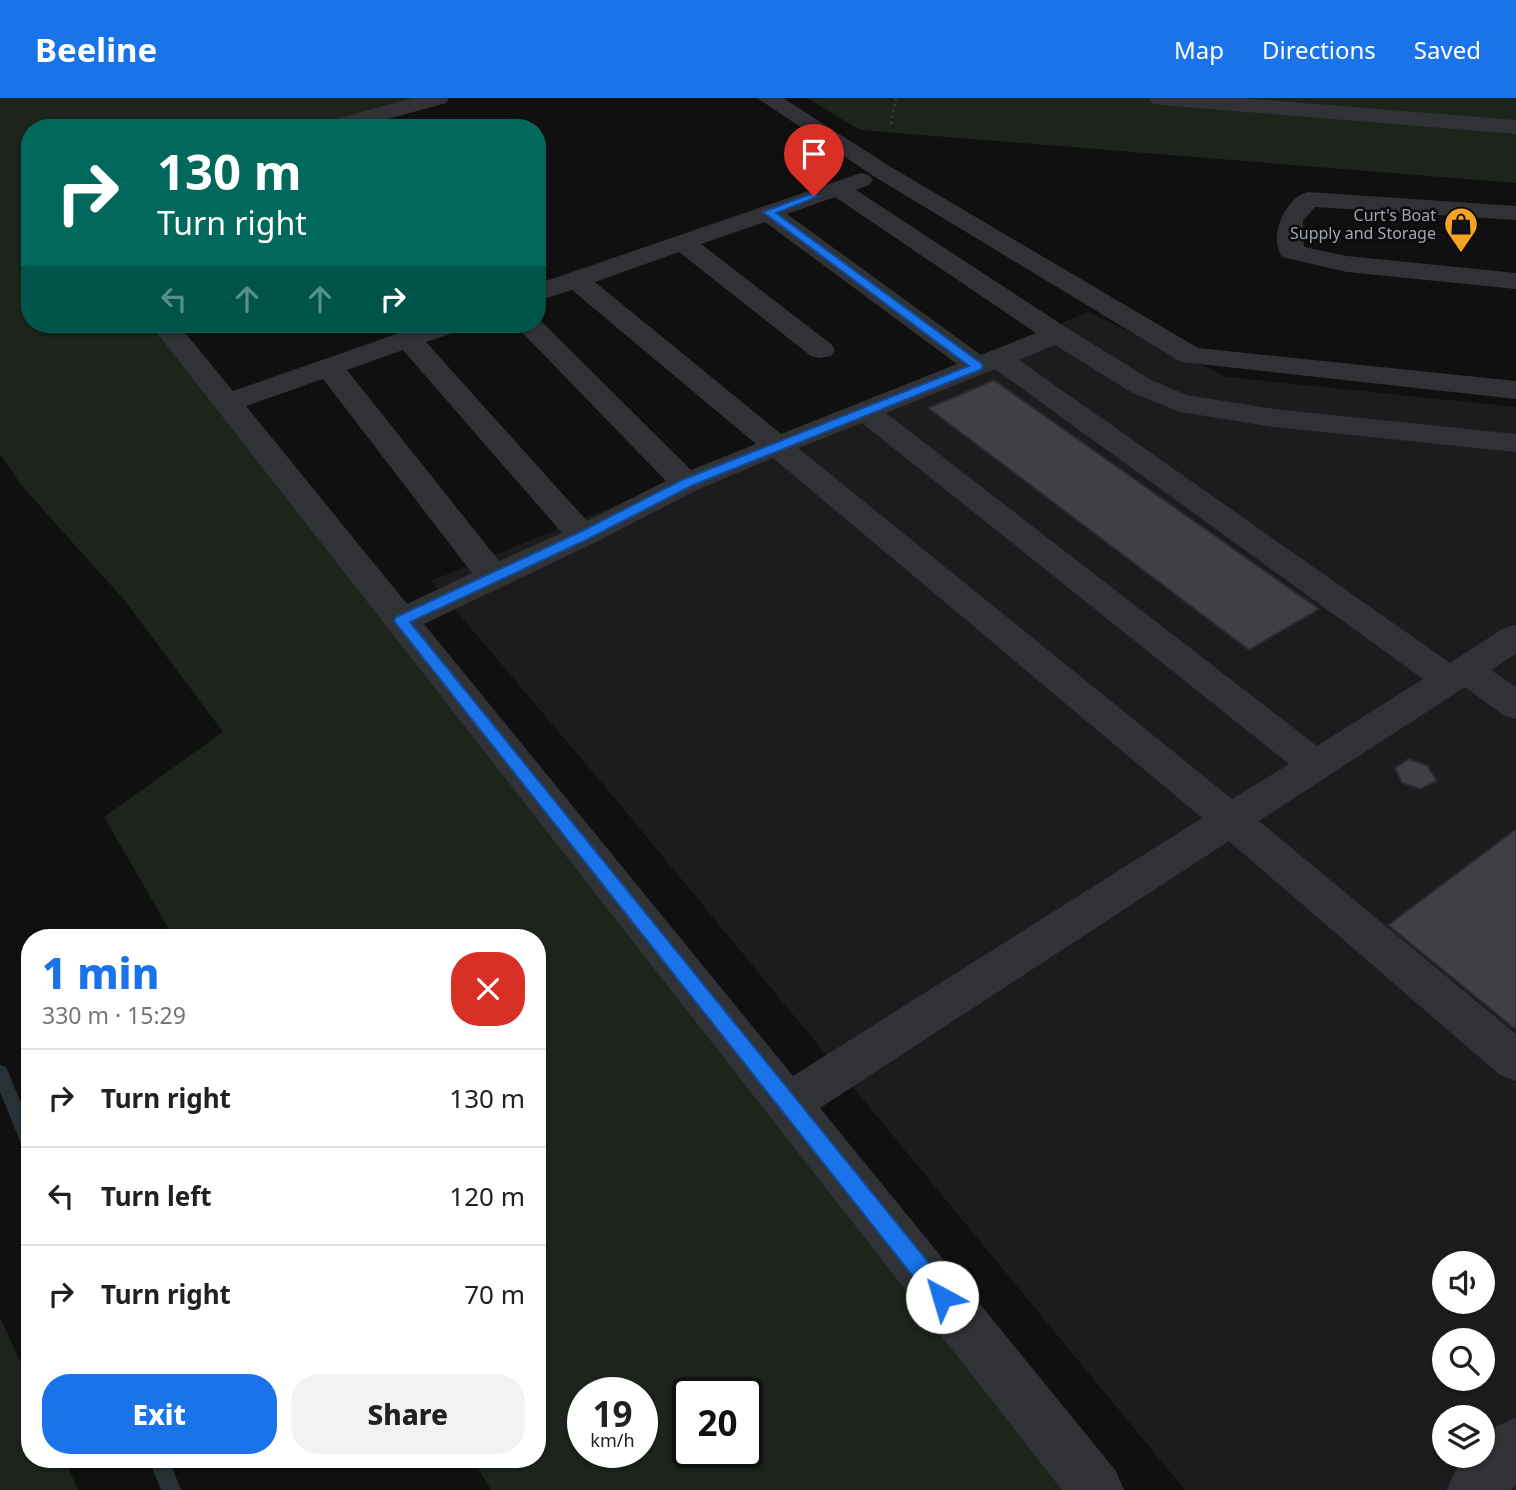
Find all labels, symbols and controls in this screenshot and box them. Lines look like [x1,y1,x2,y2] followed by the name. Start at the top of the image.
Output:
[35,27,157,72] text: Beeline
[1174,33,1224,66] text: Map
[1262,33,1376,66] text: Directions
[1414,33,1481,66] text: Saved
[784,124,844,196] pin
[795,135,833,173] icon: arrive
[157,138,302,204] text: 130 m
[42,147,133,238] icon: right
[157,201,307,244] text: Turn right
[1290,204,1436,244] place label: Curt's Boat Supply and Storage
[1442,205,1480,254] shop icon: Curt's Boat Supply and Storage
[155,280,193,318] icon: left
[228,280,266,318] icon: ahead
[301,280,339,318] icon: ahead
[374,280,412,318] icon: right
[42,944,159,1001] text: 1 min
[451,952,525,1026] button: close
[42,999,186,1031] text: 330 m · 15:29
[42,1079,80,1117] icon: right
[101,1080,231,1116] text: Turn right
[449,1080,525,1116] text: 130 m
[42,1177,80,1215] icon: left
[101,1178,212,1214] text: Turn left
[449,1178,525,1214] text: 120 m
[1432,1251,1495,1468] map controls
[1432,1251,1495,1314] button: sound
[905,1260,979,1334] position arrow
[42,1275,80,1313] icon: right
[101,1276,231,1312] text: Turn right
[464,1276,525,1312] text: 70 m
[1432,1328,1495,1391] button: search
[42,1374,277,1454] button: Exit
[291,1374,525,1454] button: Share
[672,1377,763,1468] speed limit sign: 20
[592,1390,633,1437] text: 19
[1432,1405,1495,1468] button: layers
[590,1428,635,1452] text: km/h

